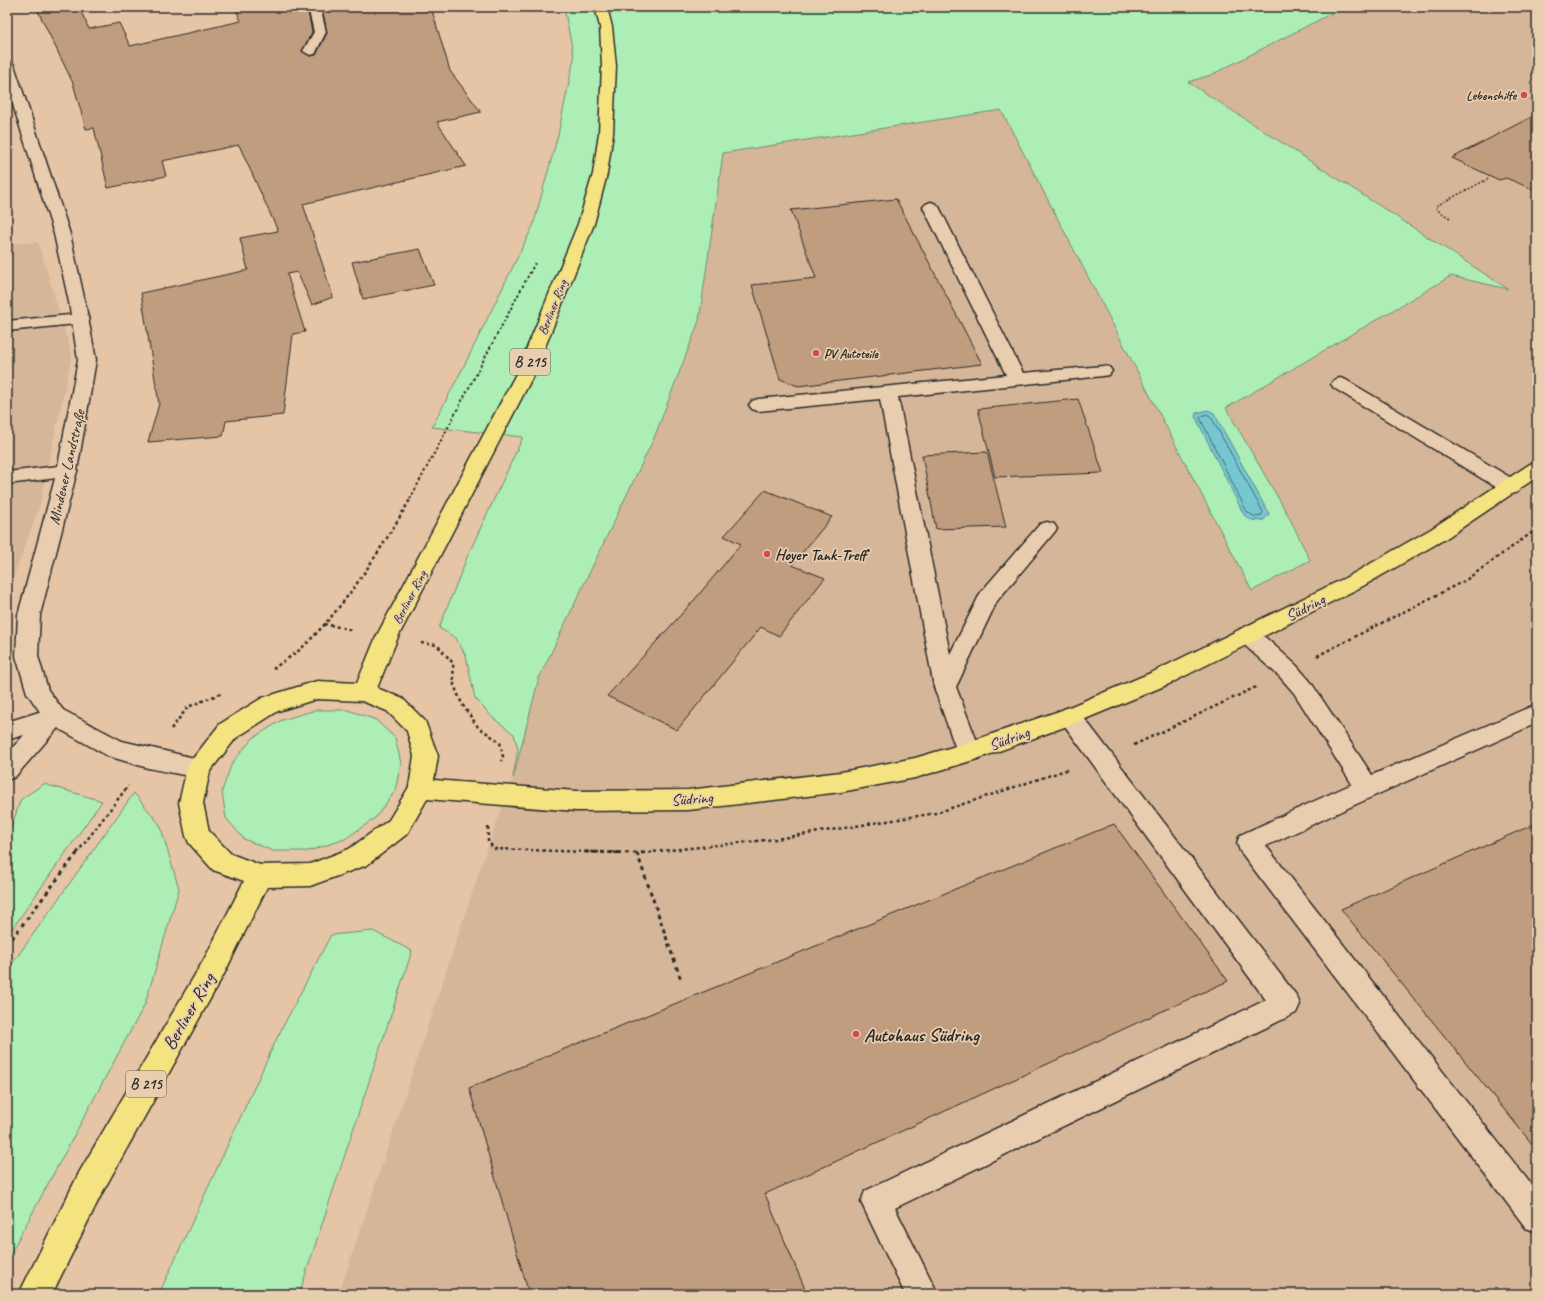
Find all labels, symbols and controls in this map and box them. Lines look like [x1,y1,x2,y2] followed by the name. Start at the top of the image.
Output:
[1466,88,1518,104] place label: Lebenshilfe
[1519,90,1529,100] marker: Lebenshilfe
[535,276,572,337] street label: Berliner Ring
[824,346,879,362] place label: PV Autoteile
[811,348,821,358] marker: PV Autoteile
[510,349,550,375] road number: B 215
[44,406,90,527] street label: Mindener Landstraße
[775,545,870,565] place label: Hoyer Tank-Treff
[762,549,772,559] marker: Hoyer Tank-Treff
[389,567,431,627] street label: Berliner Ring
[1282,589,1330,626] street label: Südring
[986,722,1034,755] street label: Südring
[671,787,715,810] street label: Südring
[157,968,221,1054] street label: Berliner Ring
[864,1023,981,1047] place label: Autohaus Südring
[851,1029,861,1039] marker: Autohaus Südring
[126,1071,166,1097] road number: B 215

